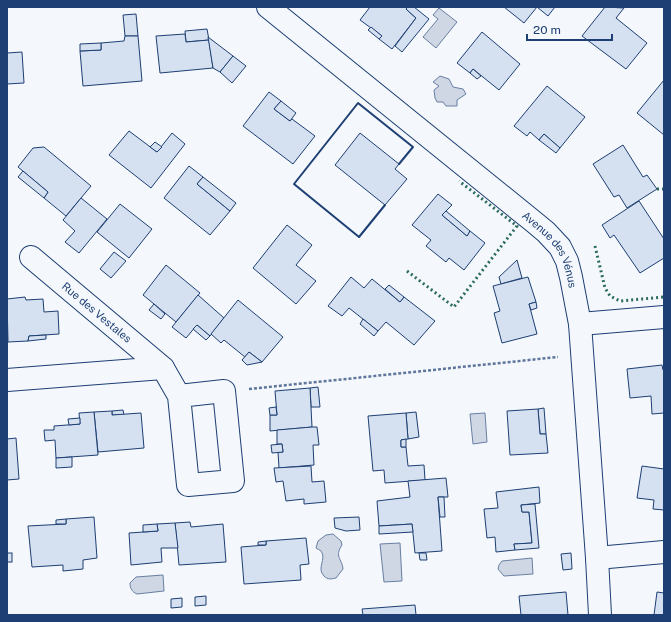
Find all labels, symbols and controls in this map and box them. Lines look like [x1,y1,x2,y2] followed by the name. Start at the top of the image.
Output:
[527,16,612,42] scale bar
[533,23,561,37] text: 20 m
[520,209,579,289] street label: Avenue des Vénus
[60,280,134,345] street label: Rue des Vestales

